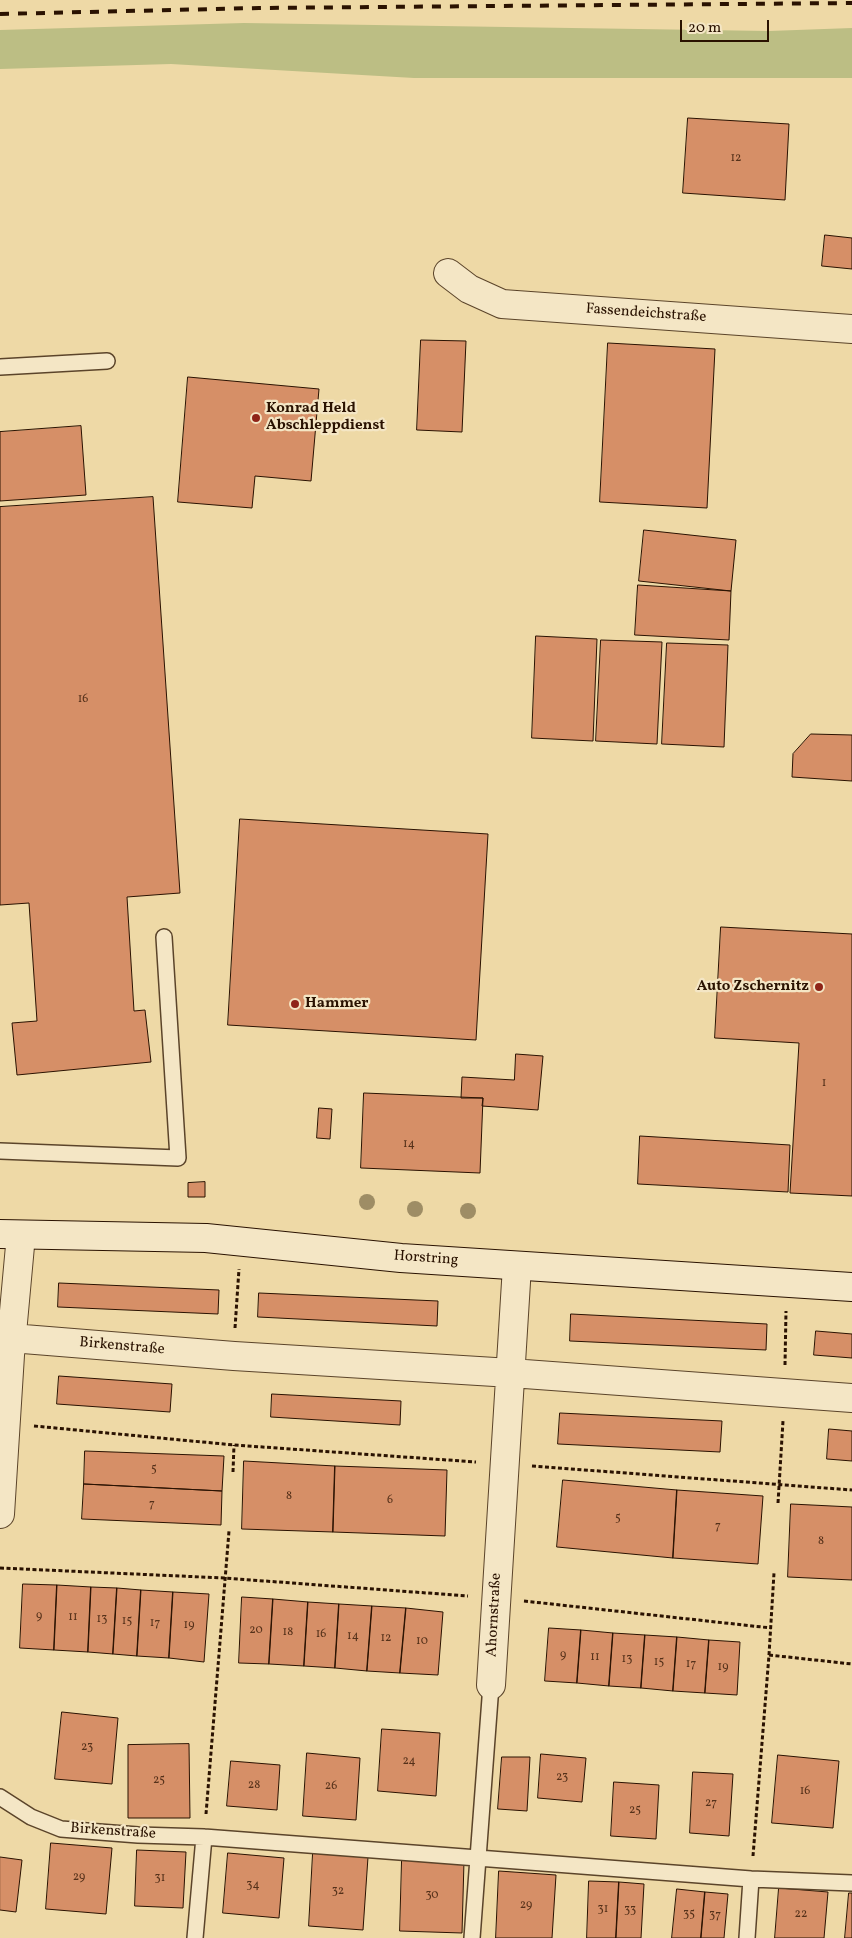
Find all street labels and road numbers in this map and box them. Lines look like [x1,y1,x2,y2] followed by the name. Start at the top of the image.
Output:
[585,301,707,327] street label: Fassendeichstraße
[393,1248,459,1270] street label: Horstring
[79,1334,165,1360] street label: Birkenstraße
[484,1572,506,1658] street label: Ahornstraße
[70,1820,156,1844] street label: Birkenstraße

